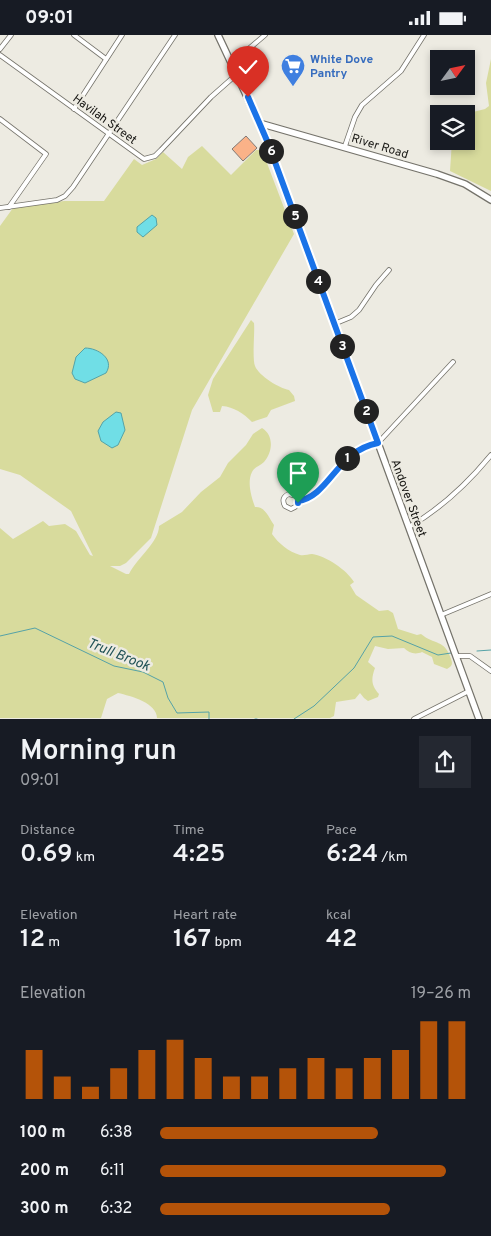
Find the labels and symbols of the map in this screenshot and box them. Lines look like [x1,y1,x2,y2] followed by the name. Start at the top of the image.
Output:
[227,46,269,97] pin
[430,50,475,95] north arrow
[310,52,374,82] place label: White Dove Pantry
[280,53,306,87] supermarket icon: White Dove Pantry
[69,91,140,148] street label: Havilah Street
[349,131,410,163] street label: River Road
[258,139,284,163] pin: 6
[282,203,308,229] pin: 5
[306,269,330,293] pin: 4
[330,333,354,359] pin: 3
[354,399,378,423] pin: 2
[334,445,360,471] pin: 1
[277,452,319,503] pin
[387,457,430,539] street label: Andover Street
[85,635,153,676] water label: Trull Brook

